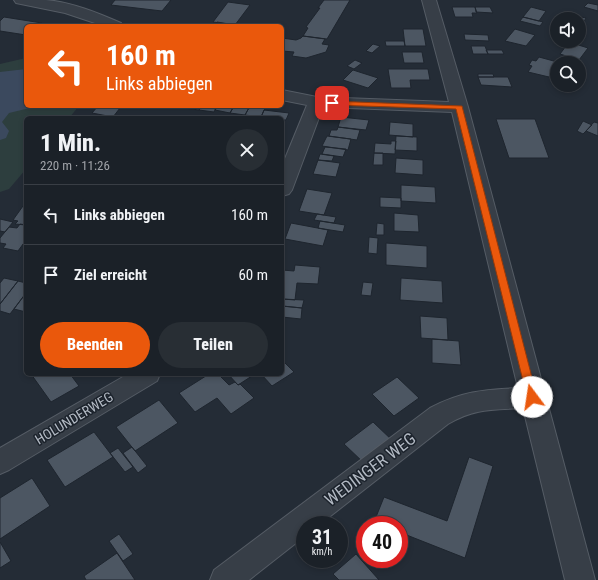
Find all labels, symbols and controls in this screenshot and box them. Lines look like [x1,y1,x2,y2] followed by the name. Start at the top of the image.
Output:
[550,12,586,92] map controls
[550,12,586,48] button: sound
[106,39,176,72] text: 160 m
[40,40,92,92] icon: left
[550,56,586,92] button: search
[106,73,213,94] text: Links abbiegen
[315,86,349,120] pin
[321,92,343,114] icon: arrive
[40,129,101,157] text: 1 Min.
[226,129,268,171] button: close
[40,158,110,173] text: 220 m · 11:26
[40,204,62,226] icon: left
[74,206,165,224] text: Links abbiegen
[231,206,268,224] text: 160 m
[40,264,62,286] icon: arrive
[74,266,147,284] text: Ziel erreicht
[238,266,268,284] text: 60 m
[40,322,150,368] button: Beenden
[158,322,268,368] button: Teilen
[511,376,553,418] position arrow
[32,388,116,448] street label: HOLUNDERWEG
[321,428,419,510] street label: WEDINGER WEG
[356,516,408,568] speed limit sign: 40
[312,525,332,549] text: 31
[312,546,332,557] text: km/h

